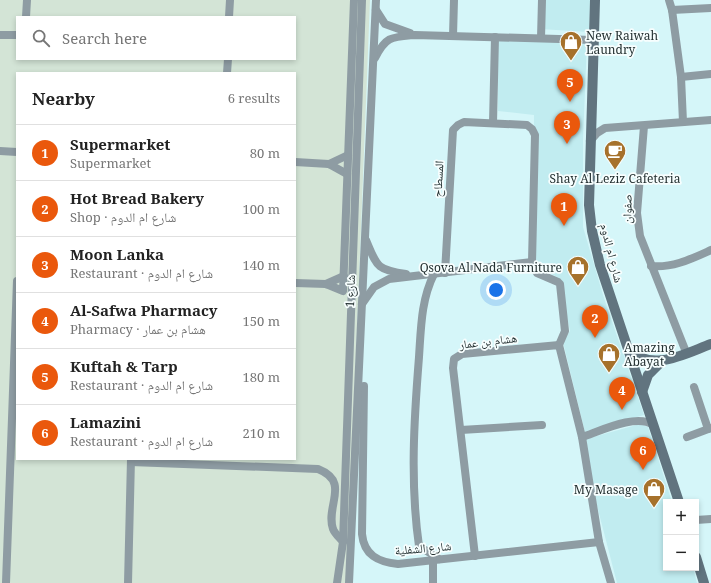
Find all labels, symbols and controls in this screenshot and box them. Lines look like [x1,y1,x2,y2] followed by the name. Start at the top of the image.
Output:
[16,16,296,60] search box
[30,27,52,49] icon: search
[586,27,659,58] place label: New Raiwah Laundry
[62,28,147,48] text: Search here
[558,29,584,62] shop icon: New Raiwah Laundry
[557,69,583,102] pin: 5
[32,87,95,110] text: Nearby
[228,89,280,107] text: 6 results
[554,111,580,144] pin: 3
[70,134,170,154] text: Supermarket
[602,138,628,171] cafe icon: Shay Al Leziz Cafeteria
[41,144,49,162] text: 1
[250,144,280,162] text: 80 m
[70,154,151,172] text: Supermarket
[429,160,447,198] street label: المسطاح
[550,170,681,187] place label: Shay Al Leziz Cafeteria
[70,188,204,208] text: Hot Bread Bakery
[551,193,577,226] pin: 1
[618,194,636,224] street label: صفوان
[41,200,49,218] text: 2
[243,200,280,218] text: 100 m
[70,208,176,226] text: Shop · شارع ام الدوم
[596,222,628,284] street label: شارع ام الدوم
[70,244,164,264] text: Moon Lanka
[565,254,591,287] shop icon: Qsova Al Nada Furniture
[41,256,49,274] text: 3
[243,256,280,274] text: 140 m
[420,259,562,276] place label: Qsova Al Nada Furniture
[70,264,213,282] text: Restaurant · شارع ام الدوم
[341,274,359,308] street label: شارع 1
[486,280,506,300] your location
[70,300,218,320] text: Al-Safwa Pharmacy
[582,305,608,338] pin: 2
[41,312,49,330] text: 4
[243,312,280,330] text: 150 m
[70,320,206,338] text: Pharmacy · هشام بن عمار
[457,329,518,353] street label: هشام بن عمار
[624,339,675,370] place label: Amazing Abayat
[596,341,622,374] shop icon: Amazing Abayat
[70,356,178,376] text: Kuftah & Tarp
[41,368,49,386] text: 5
[243,368,280,386] text: 180 m
[70,376,213,394] text: Restaurant · شارع ام الدوم
[609,377,635,410] pin: 4
[70,412,141,432] text: Lamazini
[41,424,49,442] text: 6
[243,424,280,442] text: 210 m
[70,432,213,450] text: Restaurant · شارع ام الدوم
[630,437,656,470] pin: 6
[641,476,667,509] shop icon: My Masage
[574,481,638,498] place label: My Masage
[663,499,699,571] map controls
[663,499,699,535] button: +
[663,535,699,571] button: −
[394,537,452,559] street label: شارع الشفلية

